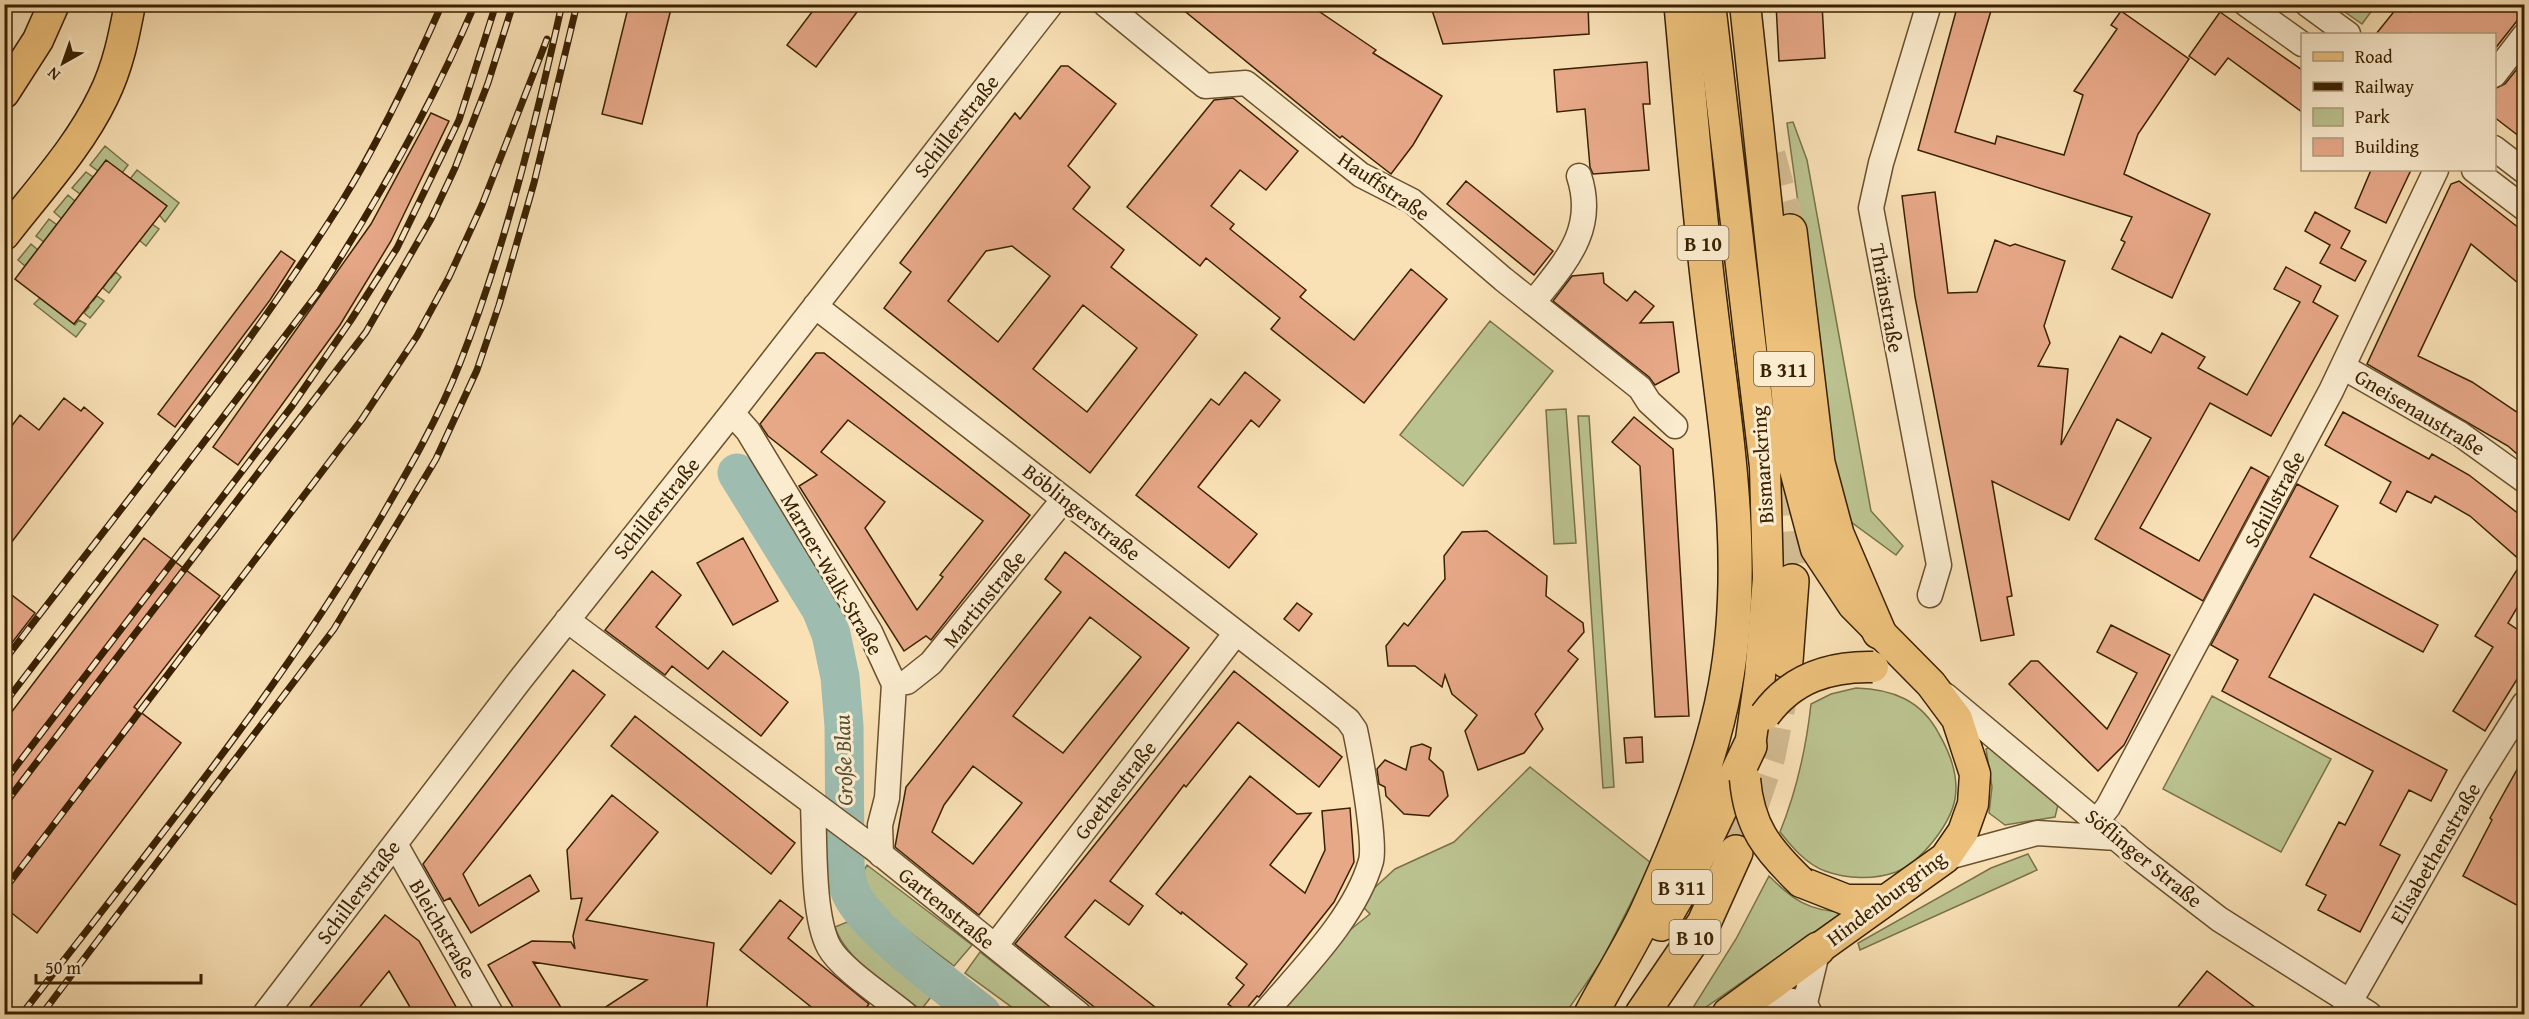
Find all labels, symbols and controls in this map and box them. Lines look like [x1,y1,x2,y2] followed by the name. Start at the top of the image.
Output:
[33,33,93,93] north arrow
[2301,33,2496,171] legend
[2355,43,2393,70] text: Road
[41,62,65,87] text: N
[906,68,1006,184] street label: Schillerstraße
[2355,73,2414,100] text: Railway
[2355,103,2391,130] text: Park
[2355,133,2419,160] text: Building
[1332,144,1436,228] street label: Hauffstraße
[1678,226,1728,260] road number: B 10
[1862,241,1912,355] street label: Thränstraße
[1754,352,1814,386] road number: B 311
[2349,361,2491,463] street label: Gneisenaustraße
[1742,405,1782,525] street label: Bismarckring
[2236,445,2312,553] street label: Schillstraße
[605,450,707,566] street label: Schillerstraße
[1016,456,1148,568] street label: Böblingerstraße
[773,487,891,661] street label: Marner-Walk-Straße
[935,544,1033,654] street label: Martinstraße
[825,714,861,806] water label: Große Blau
[1066,734,1164,846] street label: Goethestraße
[2382,776,2488,929] street label: Elisabethenstraße
[2079,801,2209,915] street label: Söflinger Straße
[308,833,408,951] street label: Schillerstraße
[1820,842,1953,953] street label: Hindenburgring
[892,859,1002,957] street label: Gartenstraße
[1652,870,1712,904] road number: B 311
[402,873,484,985] street label: Bleichstraße
[1670,920,1720,954] road number: B 10
[36,947,201,985] scale bar
[45,954,81,981] text: 50 m

